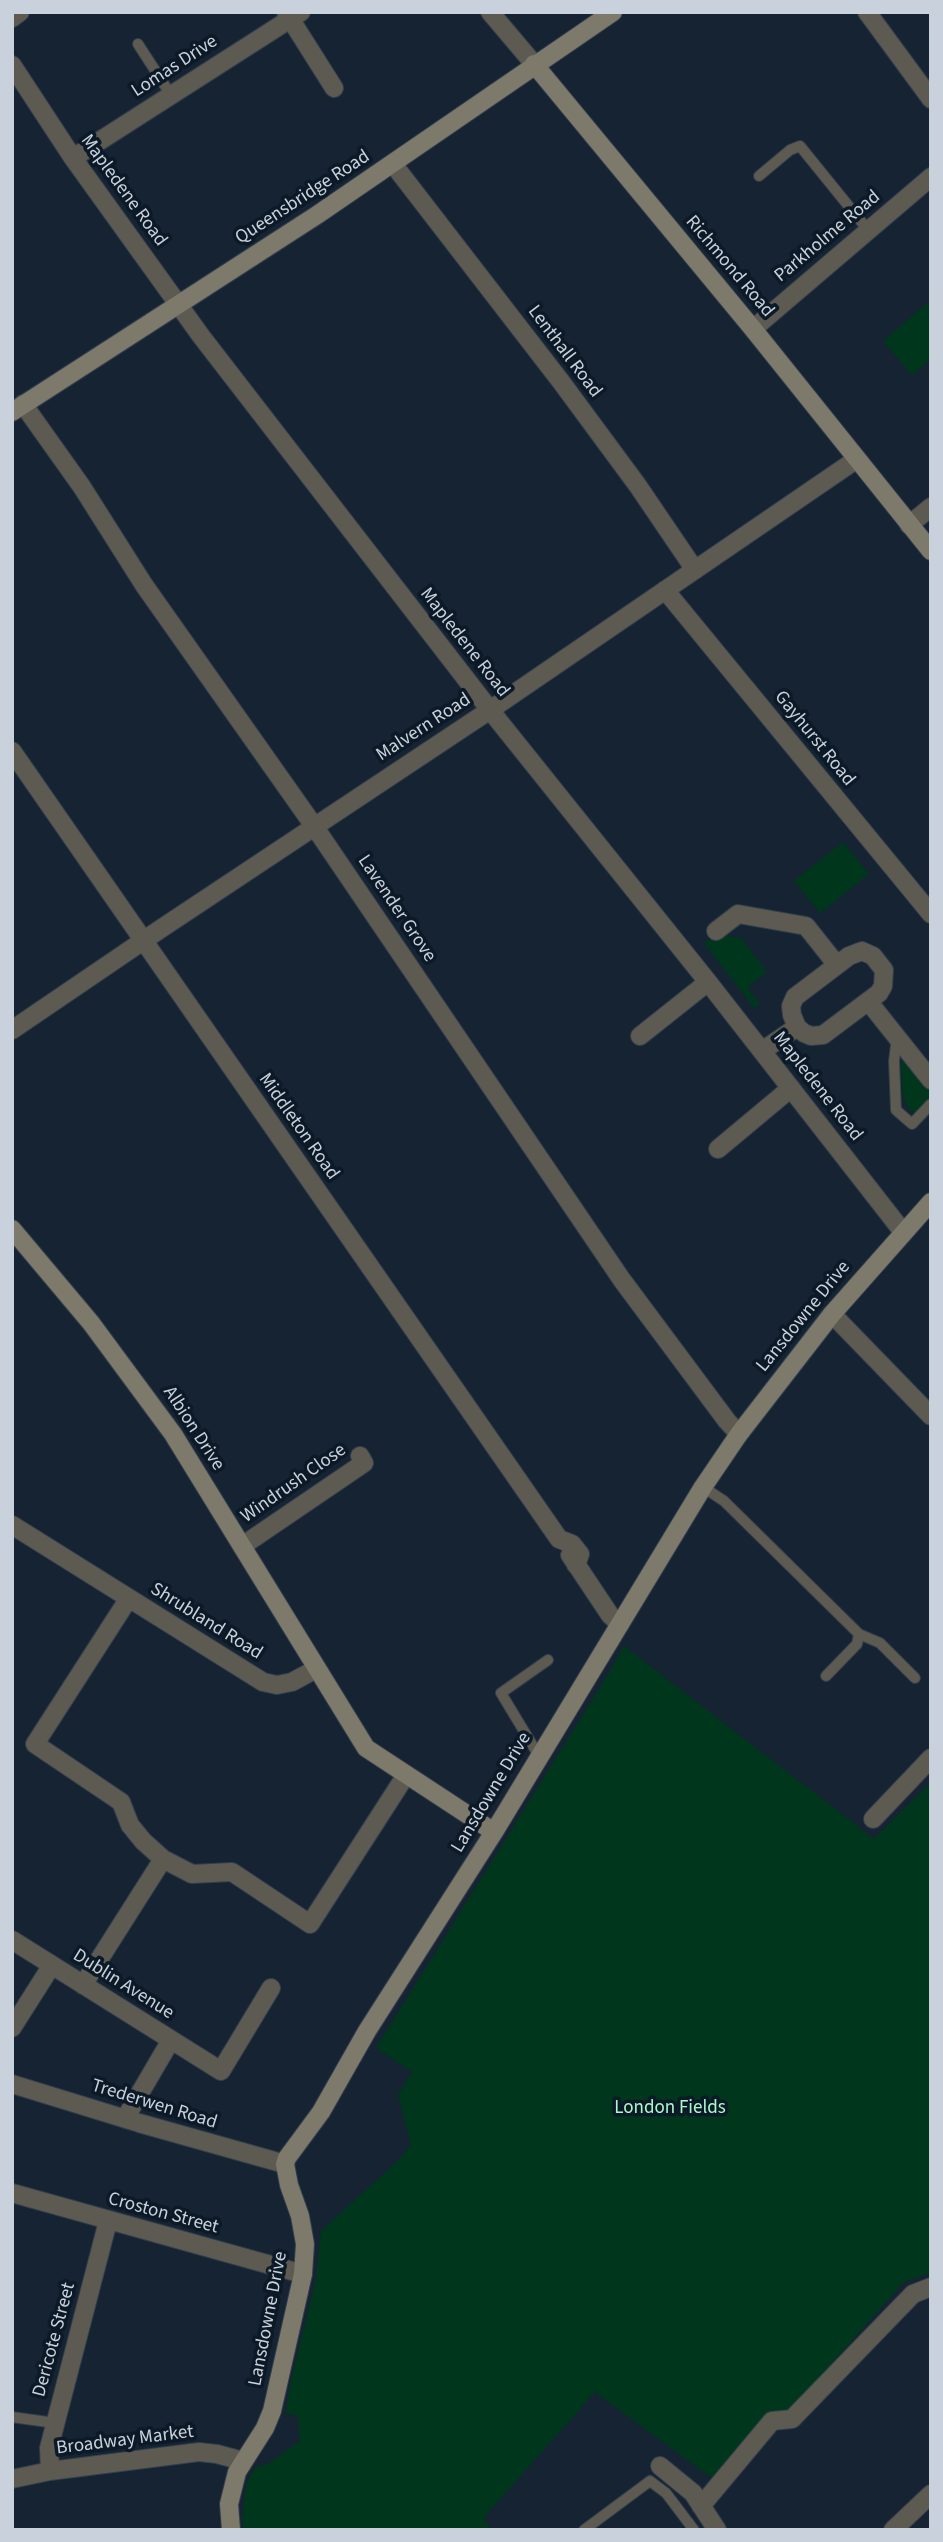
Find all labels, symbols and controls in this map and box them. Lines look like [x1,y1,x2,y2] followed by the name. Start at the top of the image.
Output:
[128,31,222,103] street label: Lomas Drive
[75,131,171,251] street label: Mapledene Road
[231,146,375,250] street label: Queensbridge Road
[771,186,885,288] street label: Parkholme Road
[680,211,778,323] street label: Richmond Road
[522,301,606,403] street label: Lenthall Road
[414,584,514,702] street label: Mapledene Road
[769,687,859,791] street label: Gayhurst Road
[372,689,476,767] street label: Malvern Road
[352,851,440,967] street label: Lavender Grove
[767,1028,867,1146] street label: Mapledene Road
[253,1069,343,1185] street label: Middleton Road
[752,1257,856,1377] street label: Lansdowne Drive
[157,1383,229,1475] street label: Albion Drive
[237,1439,351,1529] street label: Windrush Close
[146,1578,266,1666] street label: Shrubland Road
[447,1729,537,1857] street label: Lansdowne Drive
[68,1945,178,2025] street label: Dublin Avenue
[88,2075,220,2135] street label: Trederwen Road
[614,2098,726,2120] park label: London Fields
[105,2188,221,2240] street label: Croston Street
[245,2250,293,2388] street label: Lansdowne Drive
[29,2280,81,2400] street label: Dericote Street
[55,2421,195,2461] street label: Broadway Market

